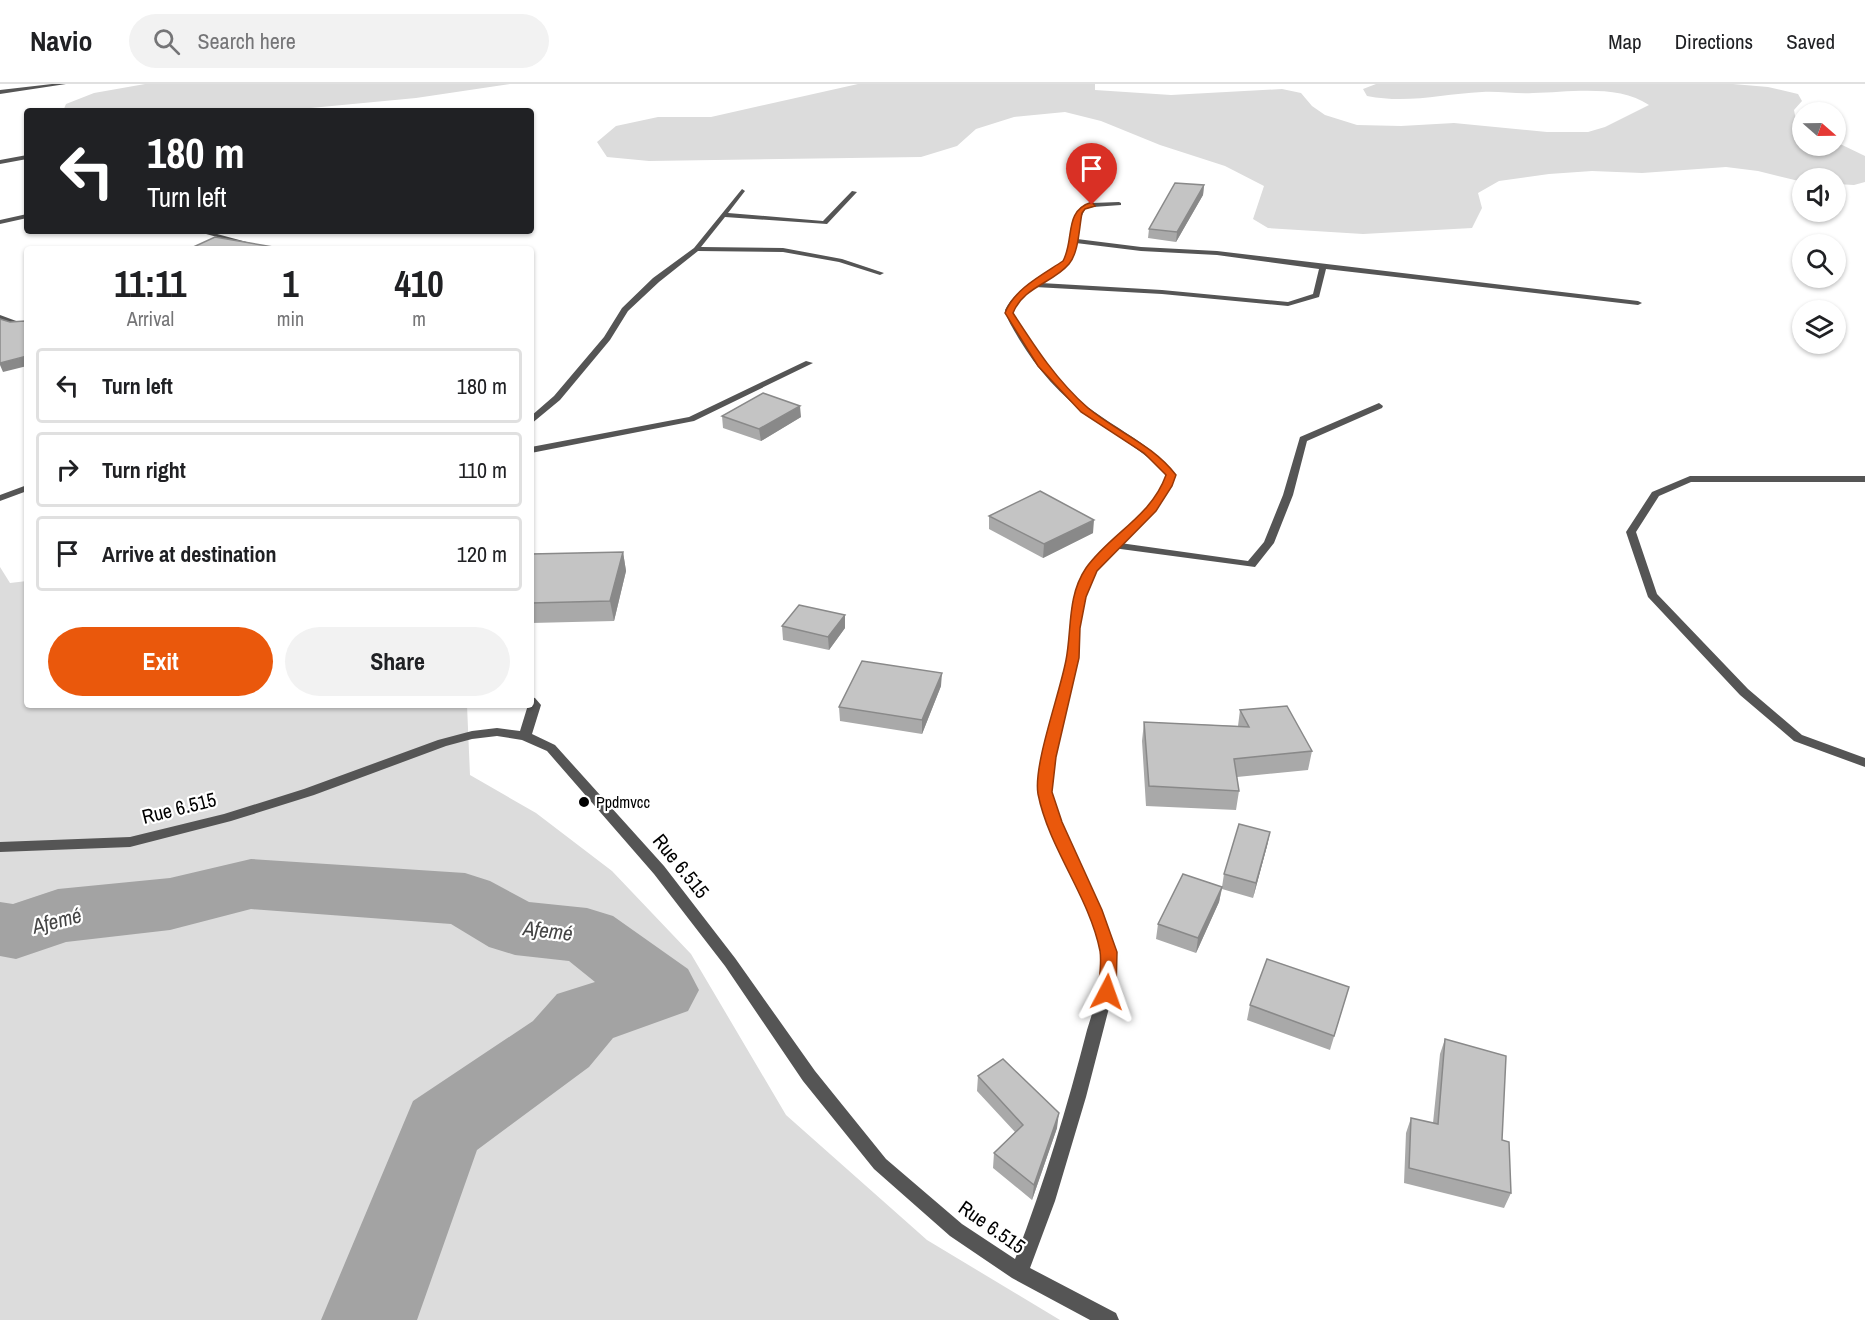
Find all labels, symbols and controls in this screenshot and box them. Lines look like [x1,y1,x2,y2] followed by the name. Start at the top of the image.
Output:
[129,14,549,68] search box
[30,22,93,60] text: Navio
[150,25,183,58] icon: search
[198,26,296,56] text: Search here
[1608,27,1642,56] text: Map
[1675,27,1753,56] text: Directions
[1786,27,1835,56] text: Saved
[1792,102,1846,156] north arrow
[1792,102,1846,354] map controls
[147,125,245,181] text: 180 m
[48,132,126,210] icon: left
[1066,143,1117,205] pin
[1075,152,1108,185] icon: arrive
[1792,168,1846,222] button: sound
[147,179,226,215] text: Turn left
[1792,234,1846,288] button: search
[114,260,187,308] text: 11:11
[282,260,299,308] text: 1
[394,260,444,308] text: 410
[1792,300,1846,354] button: layers
[127,305,174,332] text: Arrival
[277,305,304,332] text: min
[412,305,426,332] text: m
[51,369,84,402] icon: left
[102,371,173,401] text: Turn left
[457,371,507,401] text: 180 m
[51,453,84,486] icon: right
[102,455,186,485] text: Turn right
[458,455,507,485] text: 110 m
[51,537,84,570] icon: arrive
[102,539,276,569] text: Arrive at destination
[457,539,507,569] text: 120 m
[48,627,273,696] button: Exit
[285,627,510,696] button: Share
[139,785,219,830] street label: Rue 6.515
[596,791,650,813] place label: Ppdmvcc
[577,795,591,809] marker: Ppdmvcc
[647,828,716,904] street label: Rue 6.515
[28,900,85,941] water label: Afemé
[521,913,575,948] water label: Afemé
[1075,960,1139,1024] position arrow
[954,1194,1031,1259] street label: Rue 6.515

